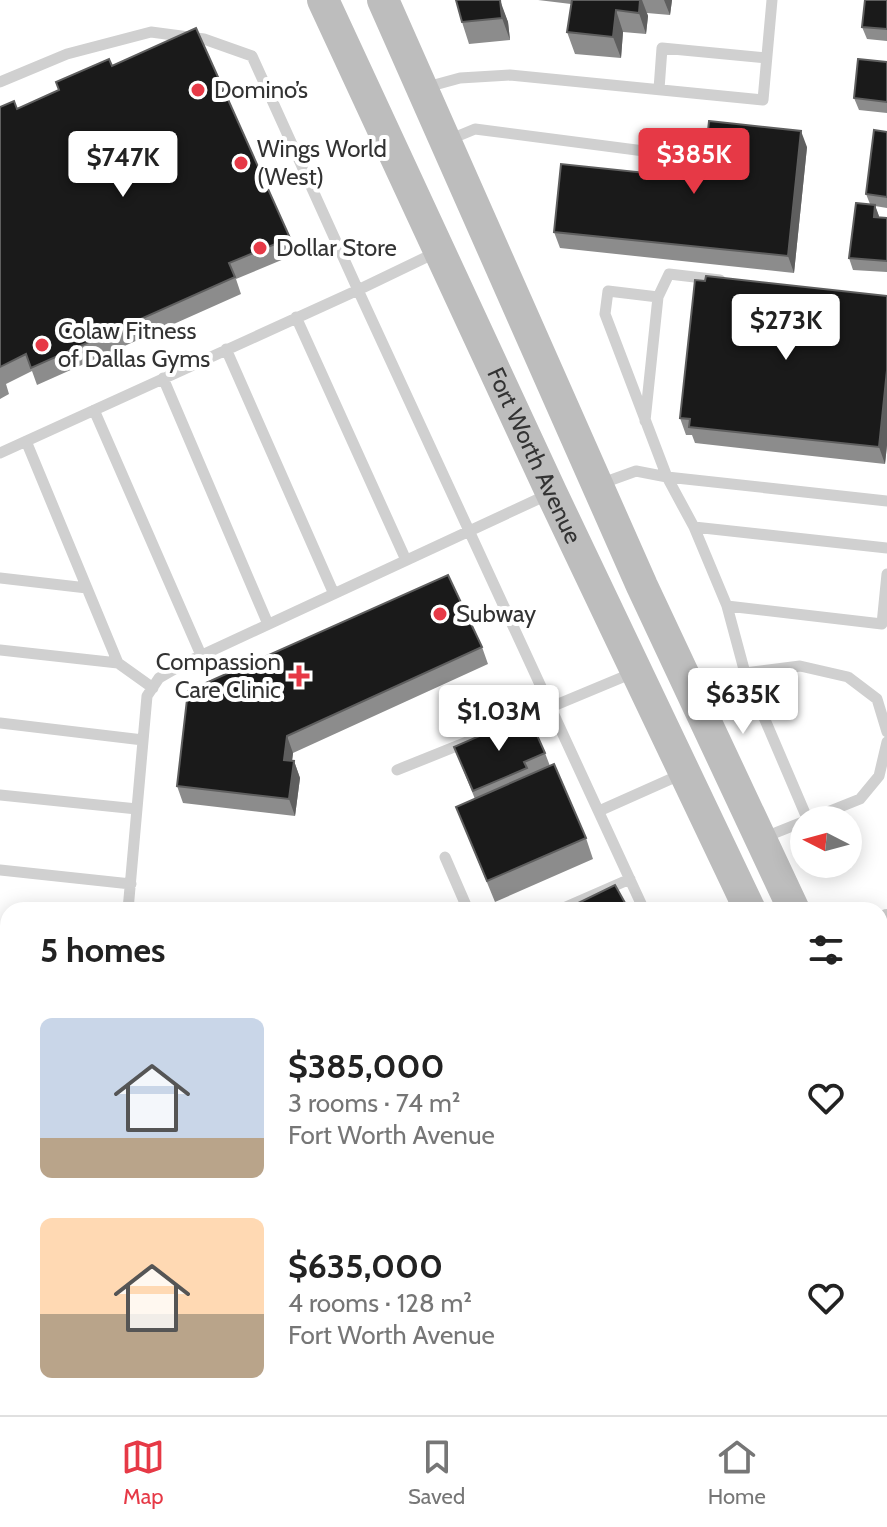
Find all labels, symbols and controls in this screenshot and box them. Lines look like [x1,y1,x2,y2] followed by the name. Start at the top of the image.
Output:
[214,75,308,104] place label: Domino’s
[189,81,207,99] marker: Domino’s
[638,128,750,196] pin: $385K
[67,131,179,199] pin: $747K
[257,134,387,191] place label: Wings World (West)
[656,138,732,170] text: $385K
[86,141,160,173] text: $747K
[232,154,250,172] marker: Wings World (West)
[276,233,397,262] place label: Dollar Store
[251,239,269,257] marker: Dollar Store
[730,294,842,362] pin: $273K
[750,304,822,336] text: $273K
[58,316,210,373] place label: Colaw Fitness of Dallas Gyms
[33,336,51,354] marker: Colaw Fitness of Dallas Gyms
[481,363,588,548] street label: Fort Worth Avenue
[456,599,536,628] place label: Subway
[431,605,449,623] marker: Subway
[156,647,281,704] place label: Compassion Care Clinic
[288,665,310,687] marker: Compassion Care Clinic
[687,668,799,736] pin: $635K
[706,678,780,710] text: $635K
[434,685,564,753] pin: $1.03M
[457,695,541,727] text: $1.03M
[790,806,862,878] north arrow
[790,806,862,878] map controls
[804,928,848,972] icon: filters
[40,929,165,971] text: 5 homes
[288,1045,444,1087] text: $385,000
[104,1050,200,1146] icon: home
[804,1076,848,1120] icon: heart
[288,1087,460,1119] text: 3 rooms · 74 m²
[288,1119,495,1151] text: Fort Worth Avenue
[288,1245,443,1287] text: $635,000
[104,1250,200,1346] icon: home
[804,1276,848,1320] icon: heart
[288,1287,472,1319] text: 4 rooms · 128 m²
[288,1319,495,1351] text: Fort Worth Avenue
[121,1435,165,1510] tab: Map
[408,1435,465,1510] tab: Saved
[708,1435,766,1510] tab: Home

